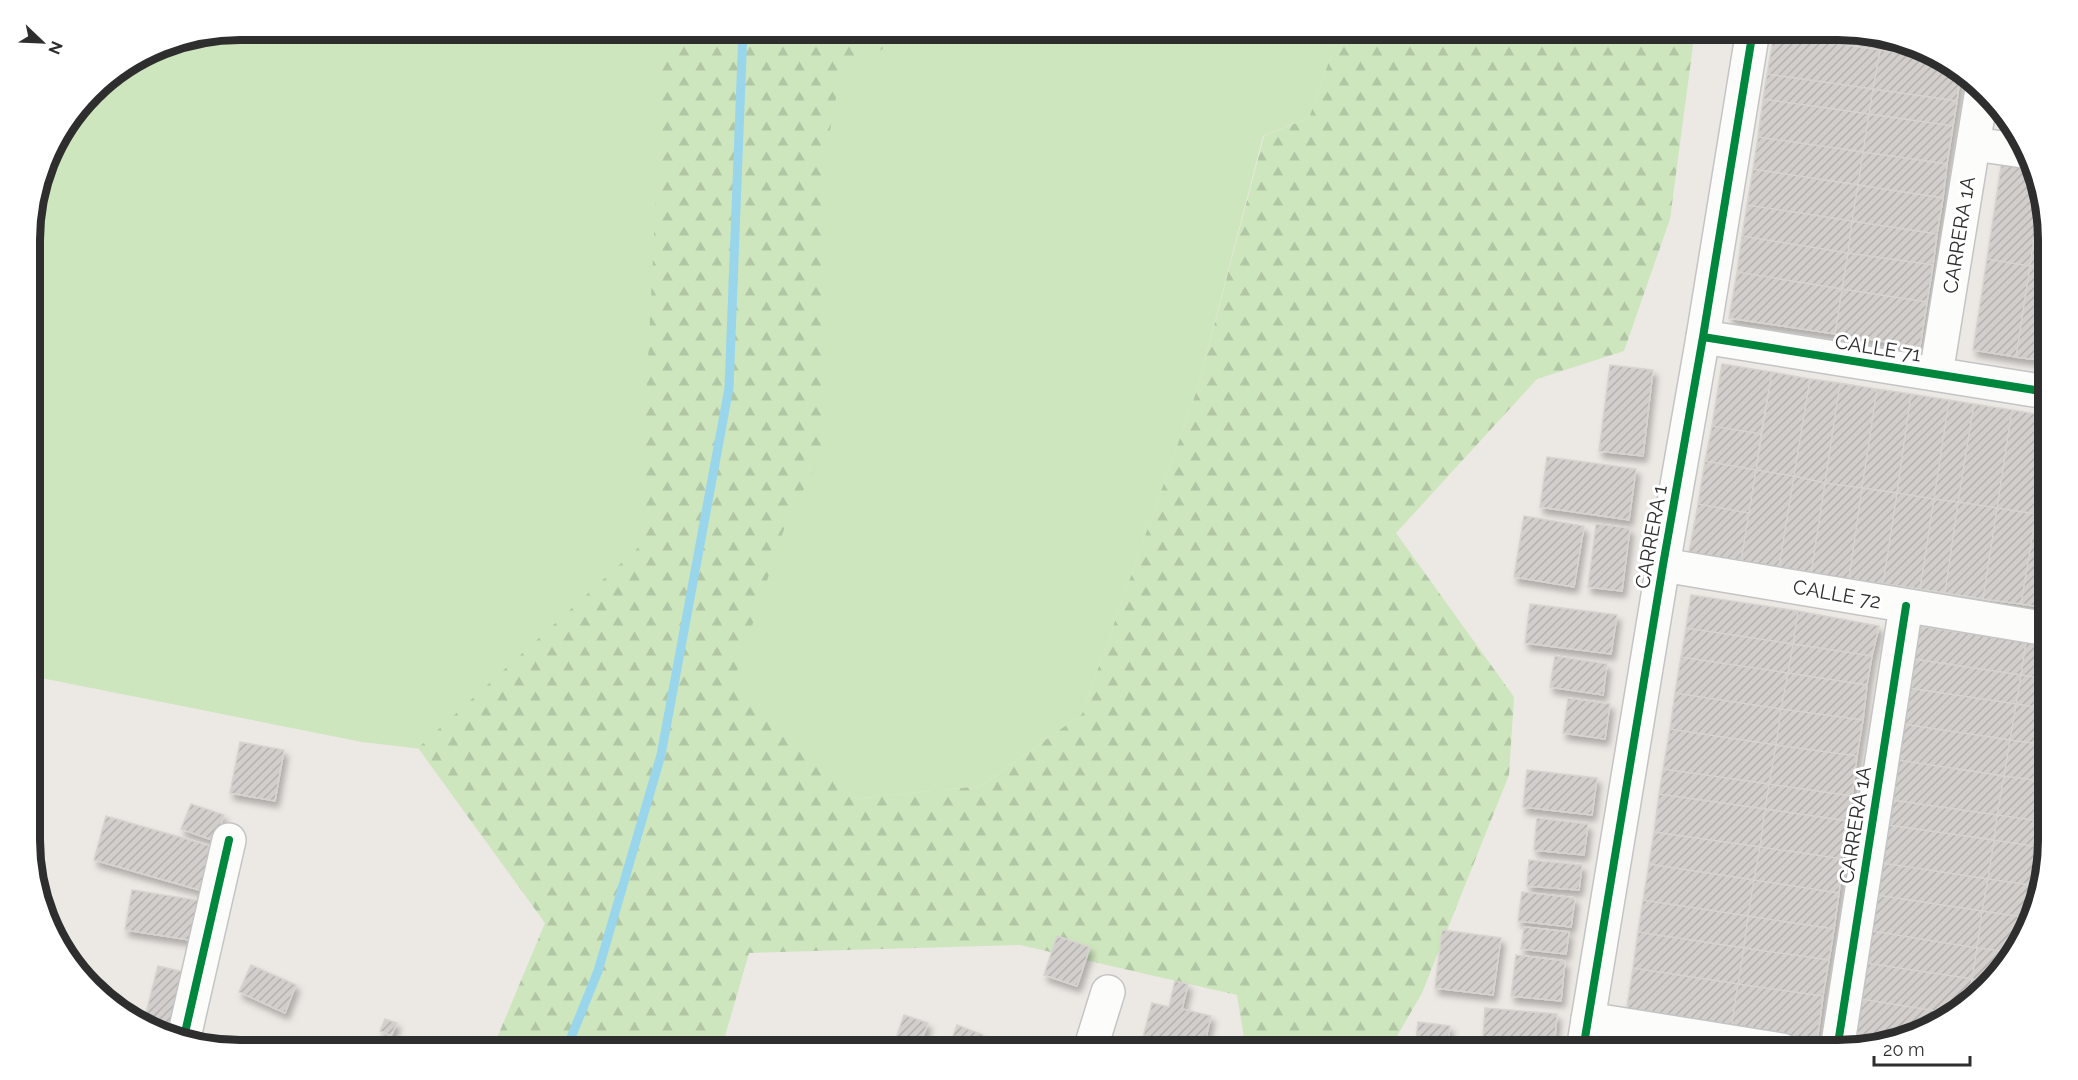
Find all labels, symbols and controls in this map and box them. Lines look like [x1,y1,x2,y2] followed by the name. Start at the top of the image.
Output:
[12,12,72,72] north arrow
[44,38,66,57] text: N
[1938,174,1980,295] street label: CARRERA 1A
[1833,329,1923,367] street label: CALLE 71
[1630,483,1672,591] street label: CARRERA 1
[1791,574,1883,614] street label: CALLE 72
[1834,764,1876,885] street label: CARRERA 1A
[1874,1029,1970,1067] scale bar
[1883,1039,1925,1060] text: 20 m

